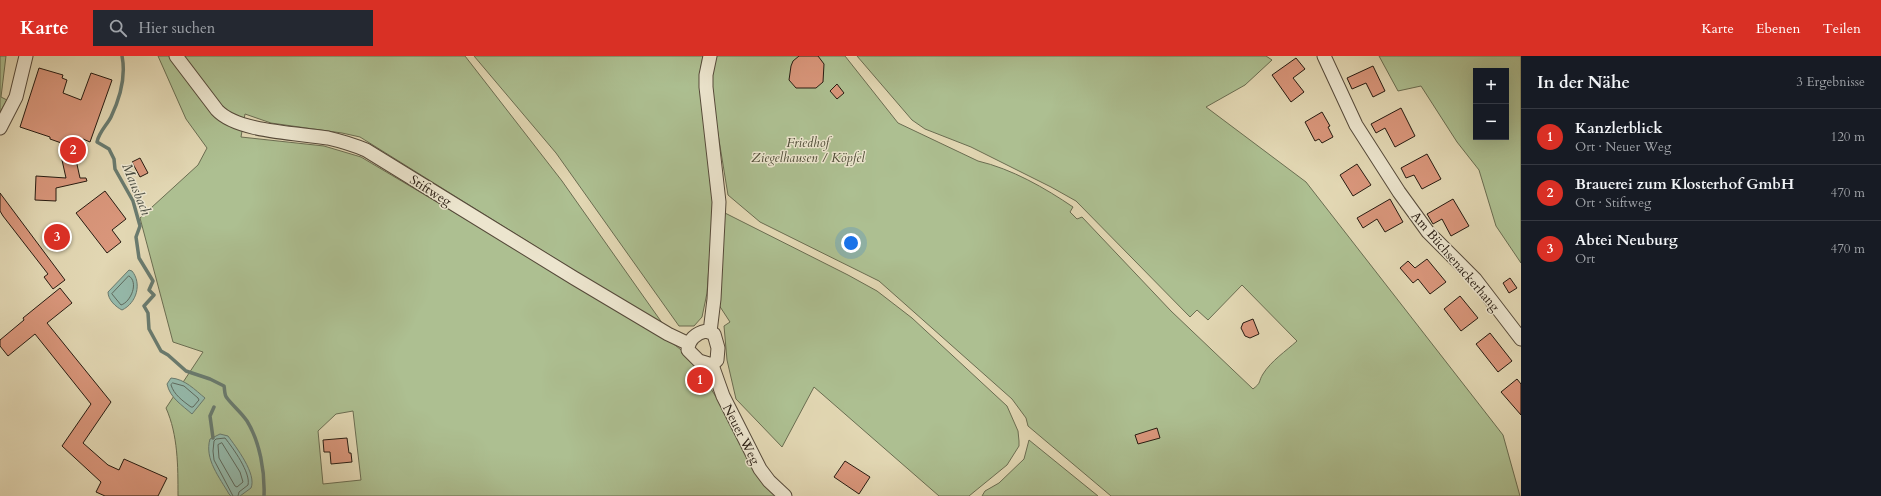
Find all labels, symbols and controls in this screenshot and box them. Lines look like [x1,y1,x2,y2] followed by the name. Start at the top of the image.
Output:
[93,10,373,46] search box
[20,15,69,41] text: Karte
[107,17,129,39] icon: search
[139,18,215,38] text: Hier suchen
[1701,19,1734,38] text: Karte
[1756,19,1801,38] text: Ebenen
[1823,19,1861,38] text: Teilen
[1473,68,1509,140] map controls
[1473,68,1509,104] button: +
[1537,71,1630,94] text: In der Nähe
[1796,73,1865,91] text: 3 Ergebnisse
[1473,104,1509,140] button: −
[1575,118,1663,138] text: Kanzlerblick
[1547,128,1553,146] text: 1
[1831,128,1865,146] text: 120 m
[751,134,865,167] park label: Friedhof Ziegelhausen / Köpfel
[60,135,86,165] pin: 2
[1575,138,1671,156] text: Ort · Neuer Weg
[117,160,156,218] water label: Mausbach
[406,171,455,211] street label: Stiftweg
[1575,174,1794,194] text: Brauerei zum Klosterhof GmbH
[1547,184,1553,202] text: 2
[1831,184,1865,202] text: 470 m
[1575,194,1651,212] text: Ort · Stiftweg
[1407,208,1504,316] street label: Am Büchsenackerhang
[44,222,70,252] pin: 3
[1575,230,1678,250] text: Abtei Neuburg
[841,233,861,253] your location
[1547,240,1553,258] text: 3
[1831,240,1865,258] text: 470 m
[1575,250,1595,268] text: Ort
[687,365,713,395] pin: 1
[718,401,764,468] street label: Neuer Weg

